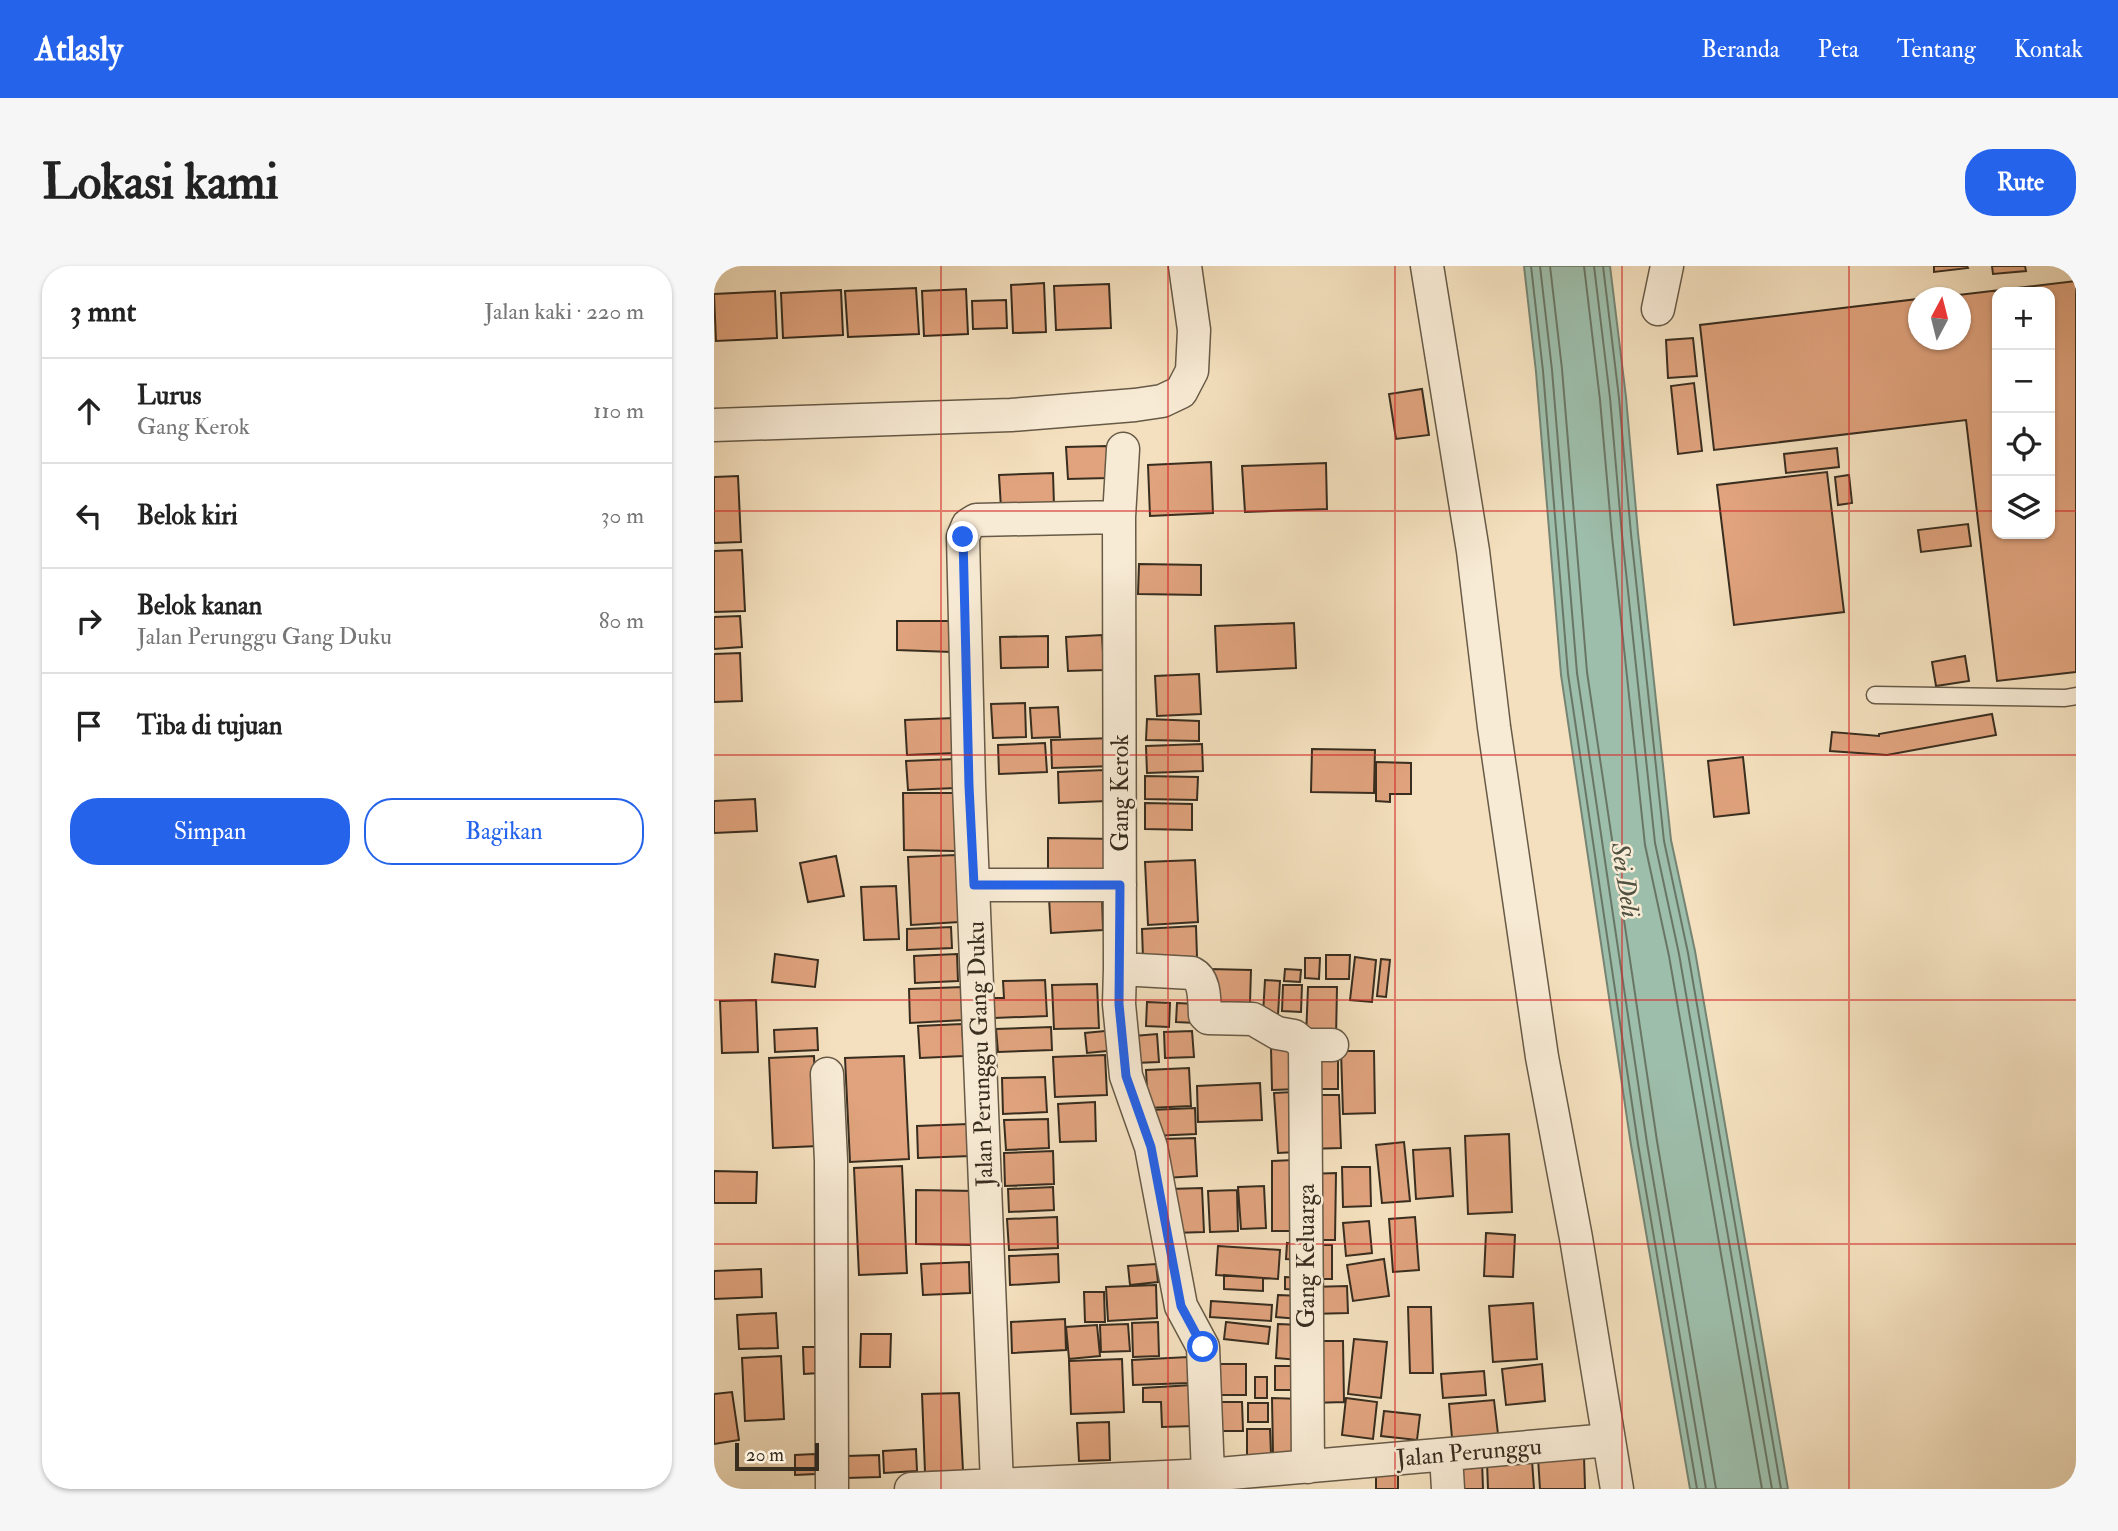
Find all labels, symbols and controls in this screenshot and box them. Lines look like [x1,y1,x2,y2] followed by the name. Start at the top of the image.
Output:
[35,29,123,70] text: Atlasly
[1701,34,1780,65] text: Beranda
[1818,34,1859,65] text: Peta
[1897,34,1976,65] text: Tentang
[2014,34,2083,65] text: Kontak
[1965,149,2076,216] button: Rute
[42,152,279,213] text: Lokasi kami
[1908,287,1971,350] north arrow
[1992,287,2055,539] map controls
[1992,287,2055,350] button: +
[70,293,136,330] text: 3 mnt
[484,297,644,326] text: Jalan kaki · 220 m
[1992,350,2055,413] button: −
[137,380,201,412] text: Lurus
[70,392,108,430] icon: ahead
[593,396,644,425] text: 110 m
[137,412,250,441] text: Gang Kerok
[1992,413,2055,476] button: locate
[1992,476,2055,539] button: layers
[70,497,108,535] icon: left
[137,500,238,532] text: Belok kiri
[601,501,644,530] text: 30 m
[947,521,978,552] route end
[137,590,262,622] text: Belok kanan
[70,602,108,640] icon: right
[599,606,644,635] text: 80 m
[137,622,392,651] text: Jalan Perunggu Gang Duku
[70,707,108,745] icon: arrive
[137,710,282,742] text: Tiba di tujuan
[1105,734,1136,852] street label: Gang Kerok
[70,798,350,865] button: Simpan
[364,798,644,865] button: Bagikan
[1603,839,1647,920] water label: Sei Deli
[960,921,1001,1188] street label: Jalan Perunggu Gang Duku
[1291,1183,1322,1328] street label: Gang Keluarga
[1187,1331,1218,1362] route start
[1394,1431,1543,1474] street label: Jalan Perunggu
[735,1440,819,1472] scale bar
[746,1443,784,1467] text: 20 m

